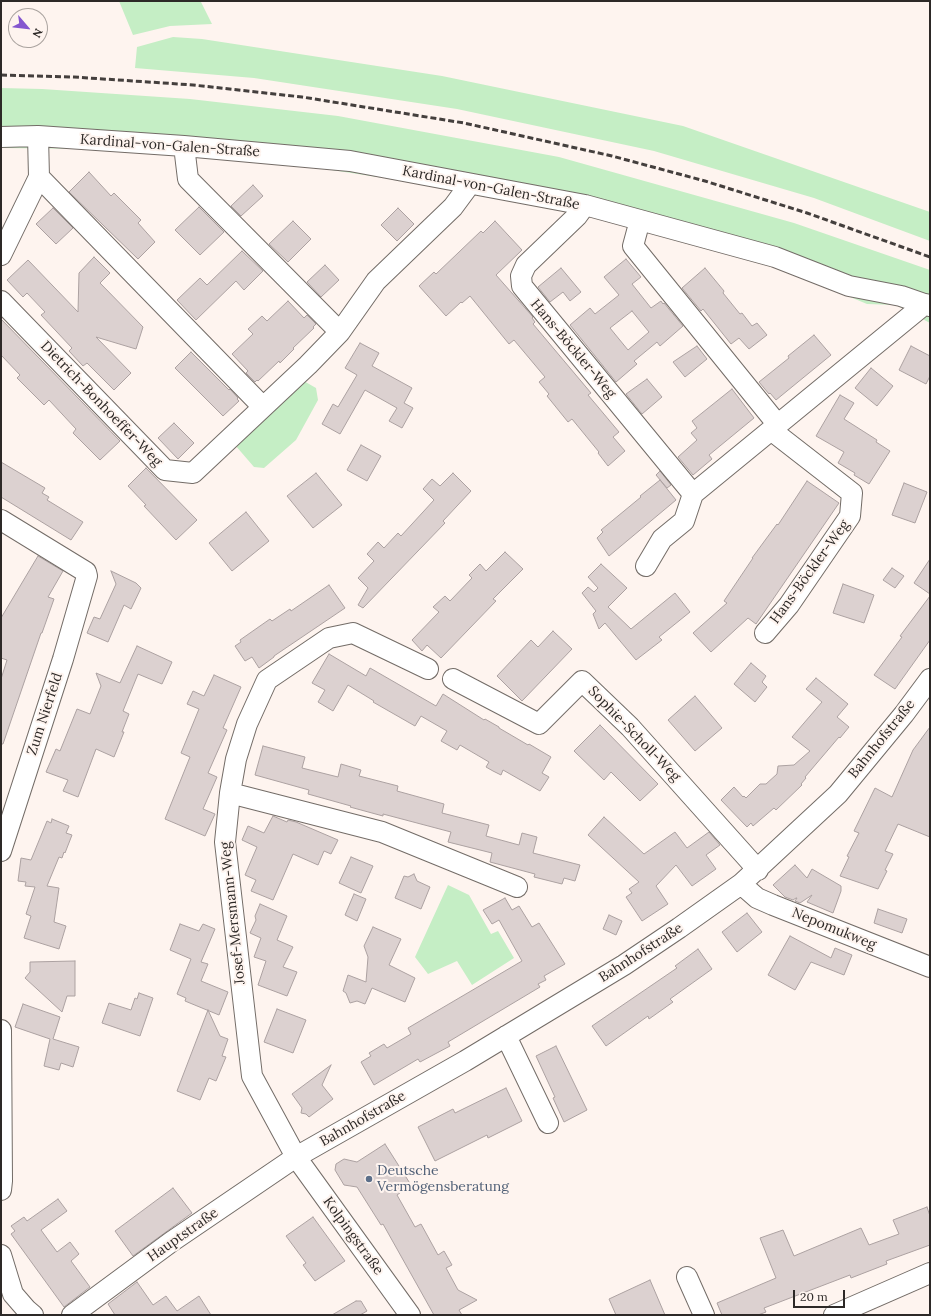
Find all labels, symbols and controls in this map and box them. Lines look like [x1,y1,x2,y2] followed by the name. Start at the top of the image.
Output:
[8,8,48,48] north arrow
[30,26,46,40] text: N
[79,131,261,161] street label: Kardinal-von-Galen-Straße
[401,163,581,213] street label: Kardinal-von-Galen-Straße
[527,296,619,402] street label: Hans-Böckler-Weg
[37,338,165,470] street label: Dietrich-Bonhoeffer-Weg
[767,517,853,627] street label: Hans-Böckler-Weg
[24,671,66,757] street label: Zum Nierfeld
[584,683,684,785] street label: Sophie-Scholl-Weg
[845,696,919,782] street label: Bahnhofstraße
[217,841,249,985] street label: Josef-Mersmann-Weg
[789,904,879,954] street label: Nepomukweg
[596,920,686,986] street label: Bahnhofstraße
[317,1088,409,1150] street label: Bahnhofstraße
[377,1163,509,1196] place label: Deutsche Vermögensberatung
[364,1174,374,1184] marker: Deutsche Vermögensberatung
[319,1194,387,1278] street label: Kolpingstraße
[144,1205,222,1265] street label: Hauptstraße
[795,1282,847,1308] scale bar
[800,1289,828,1304] text: 20 m

